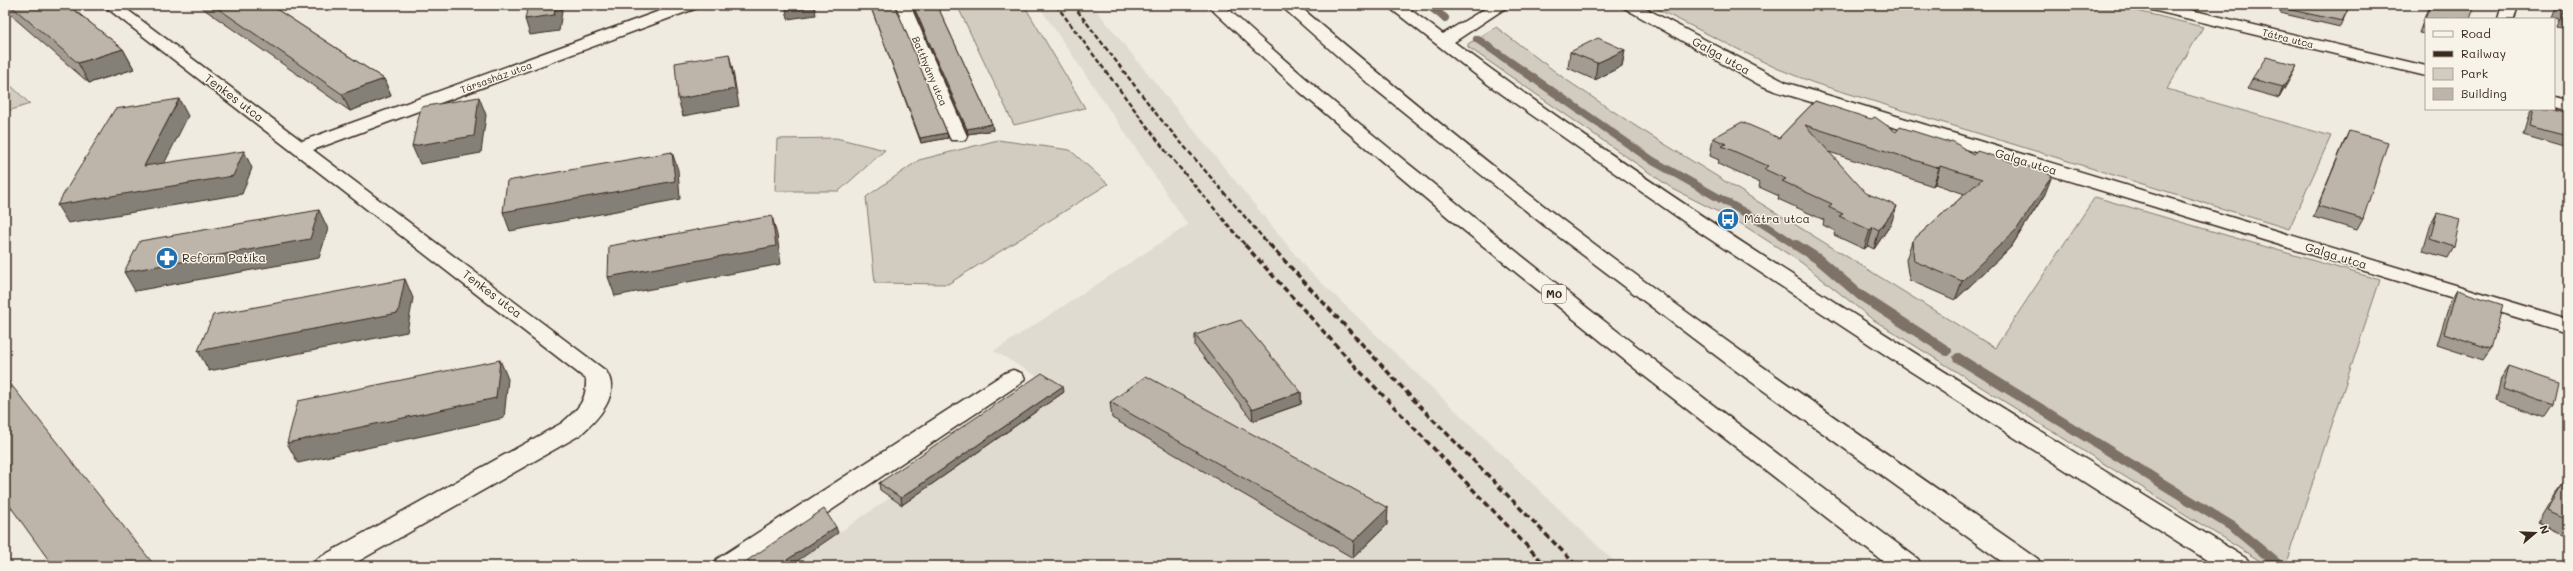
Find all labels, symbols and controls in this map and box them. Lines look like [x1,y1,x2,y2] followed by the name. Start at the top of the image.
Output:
[2425,18,2555,110] legend
[2261,25,2315,51] street label: Tátra utca
[2461,25,2491,41] text: Road
[1690,33,1753,78] street label: Galga utca
[909,34,951,108] street label: Batthyány utca
[2461,45,2506,61] text: Railway
[458,58,534,96] street label: Társasház utca
[2461,65,2488,81] text: Park
[202,70,268,125] street label: Tenkes utca
[2461,85,2507,101] text: Building
[1993,144,2059,178] street label: Galga utca
[1715,206,1741,232] bus stop icon: Mátra utca
[1744,210,1810,226] place label: Mátra utca
[2303,238,2369,272] street label: Galga utca
[154,245,180,271] pharmacy icon: Reform Patika
[182,249,266,265] place label: Reform Patika
[460,266,526,321] street label: Tenkes utca
[1542,285,1566,303] road number: M0
[2515,513,2555,553] north arrow
[2536,523,2553,536] text: N

